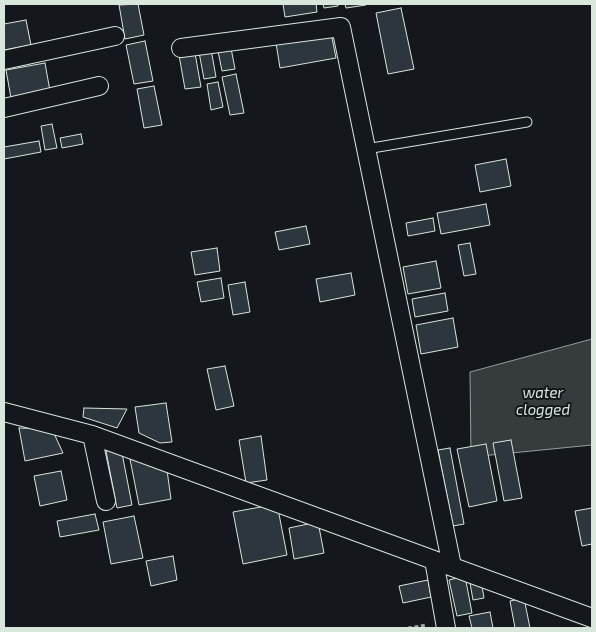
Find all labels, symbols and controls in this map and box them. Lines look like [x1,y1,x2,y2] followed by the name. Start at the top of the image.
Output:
[516,384,570,419] water label: water clogged

